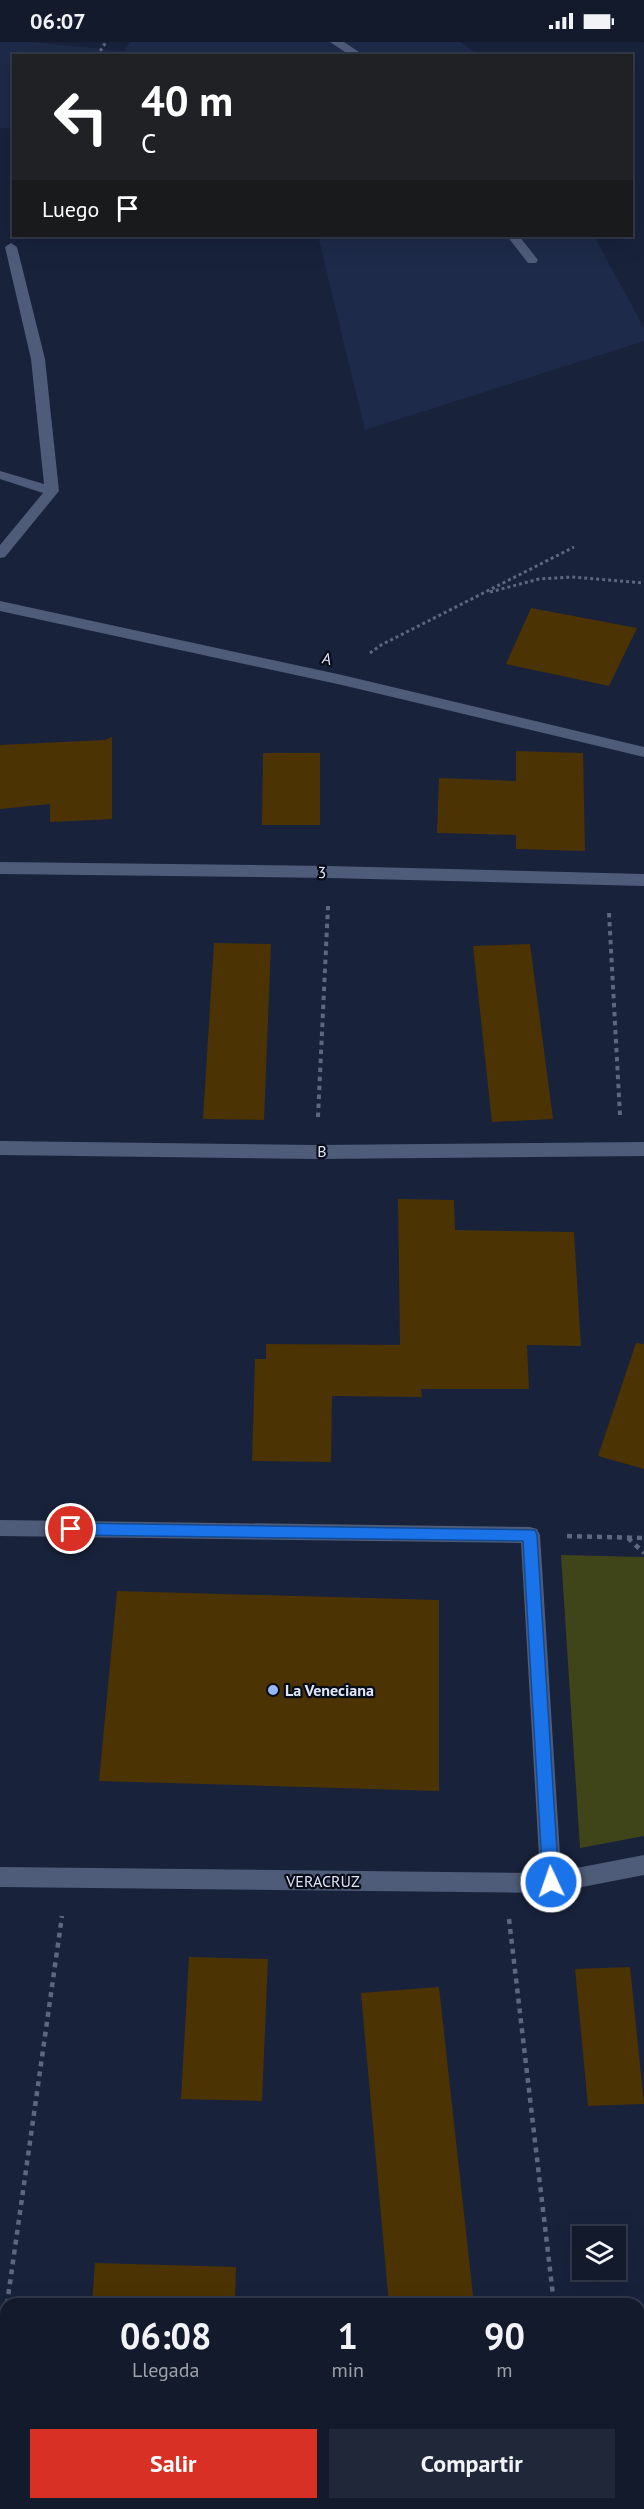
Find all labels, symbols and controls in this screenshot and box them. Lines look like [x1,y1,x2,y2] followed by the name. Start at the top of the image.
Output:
[30,7,86,35] text: 06:07
[141,73,233,128] text: 40 m
[42,78,120,156] icon: left
[141,126,156,160] text: C
[111,192,144,225] icon: arrive
[42,195,99,223] text: Luego
[320,647,334,669] street label: A
[317,862,327,882] street label: 3
[317,1141,327,1161] street label: B
[45,1503,96,1554] pin
[54,1512,87,1545] icon: arrive
[285,1680,374,1700] place label: La Veneciana
[266,1683,280,1697] marker: La Veneciana
[519,1850,583,1914] position arrow
[285,1871,360,1891] street label: VERACRUZ
[572,2226,626,2280] map controls
[572,2226,626,2280] button: layers
[120,2312,211,2359] text: 06:08
[338,2312,358,2359] text: 1
[484,2312,525,2359] text: 90
[132,2357,199,2383] text: Llegada
[331,2357,364,2383] text: min
[496,2357,513,2383] text: m
[30,2429,317,2498] button: Salir
[329,2429,615,2498] button: Compartir

